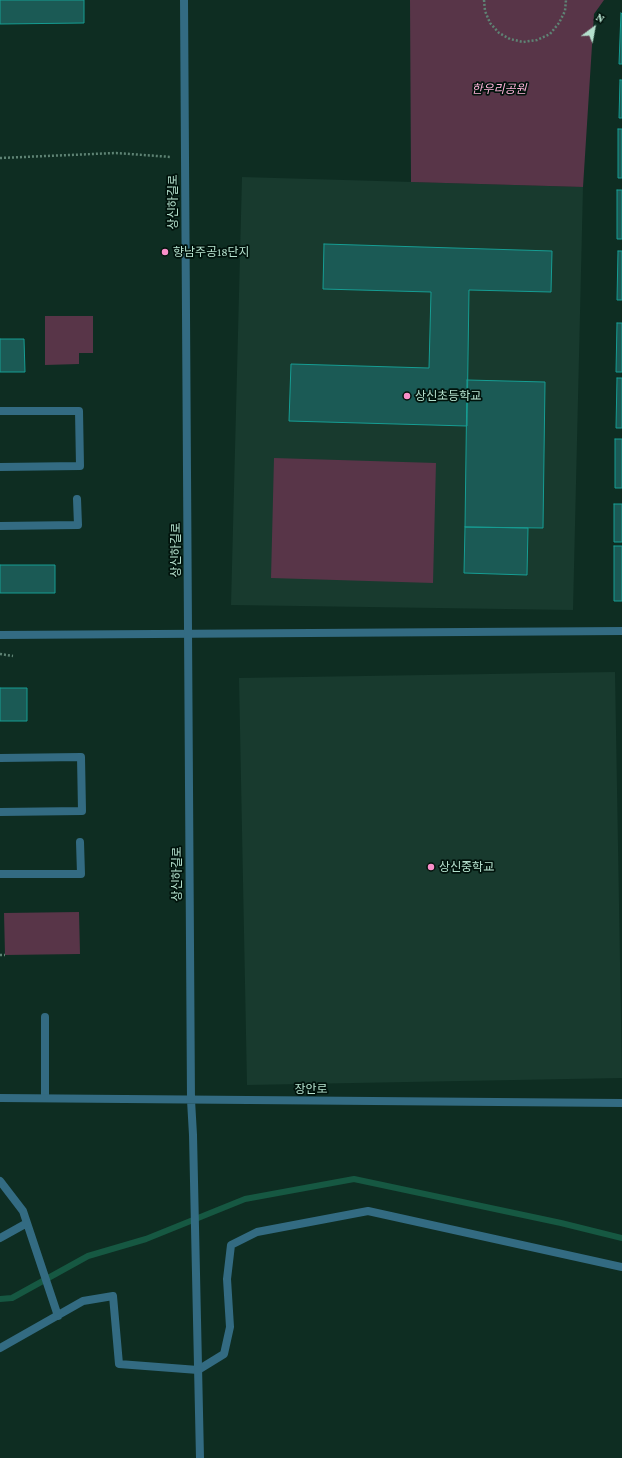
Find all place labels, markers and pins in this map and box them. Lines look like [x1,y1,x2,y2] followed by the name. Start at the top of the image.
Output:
[173,245,250,259] place label: 향남주공18단지
[160,247,170,257] marker: 향남주공18단지
[415,389,481,403] place label: 상신초등학교
[402,391,412,401] marker: 상신초등학교
[439,860,494,874] place label: 상신중학교
[426,862,436,872] marker: 상신중학교

